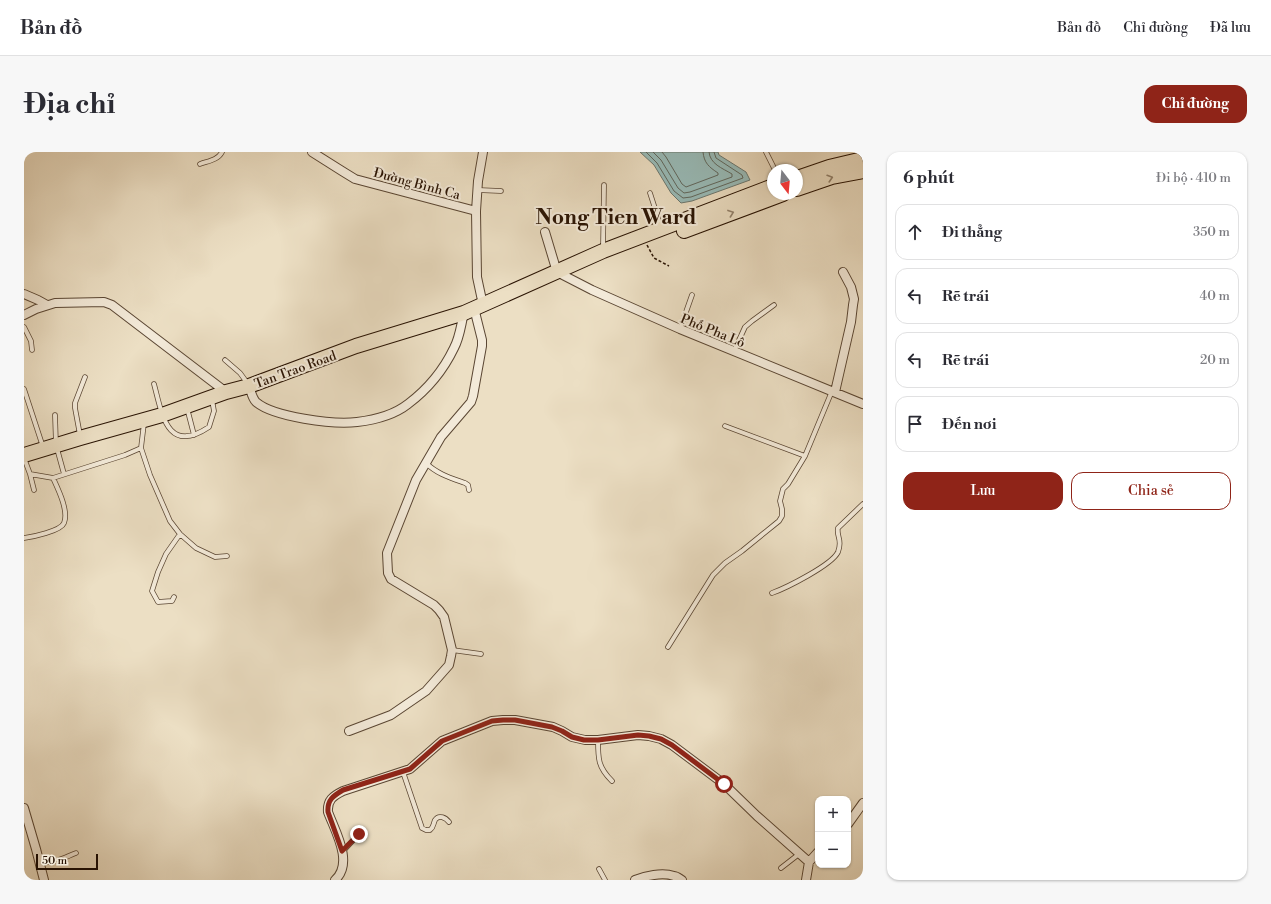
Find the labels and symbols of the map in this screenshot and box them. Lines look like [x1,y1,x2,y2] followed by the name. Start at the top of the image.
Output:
[767,164,803,200] north arrow
[372,165,462,203] street label: Đường Bình Ca
[826,174,833,183] one-way arrow
[536,205,697,231] district label: Nong Tien Ward
[727,210,734,218] one-way arrow
[678,311,747,351] street label: Phố Pha Lô
[252,347,339,392] street label: Tan Trao Road
[715,775,733,793] route start
[350,825,368,843] route end
[36,852,98,871] scale bar

